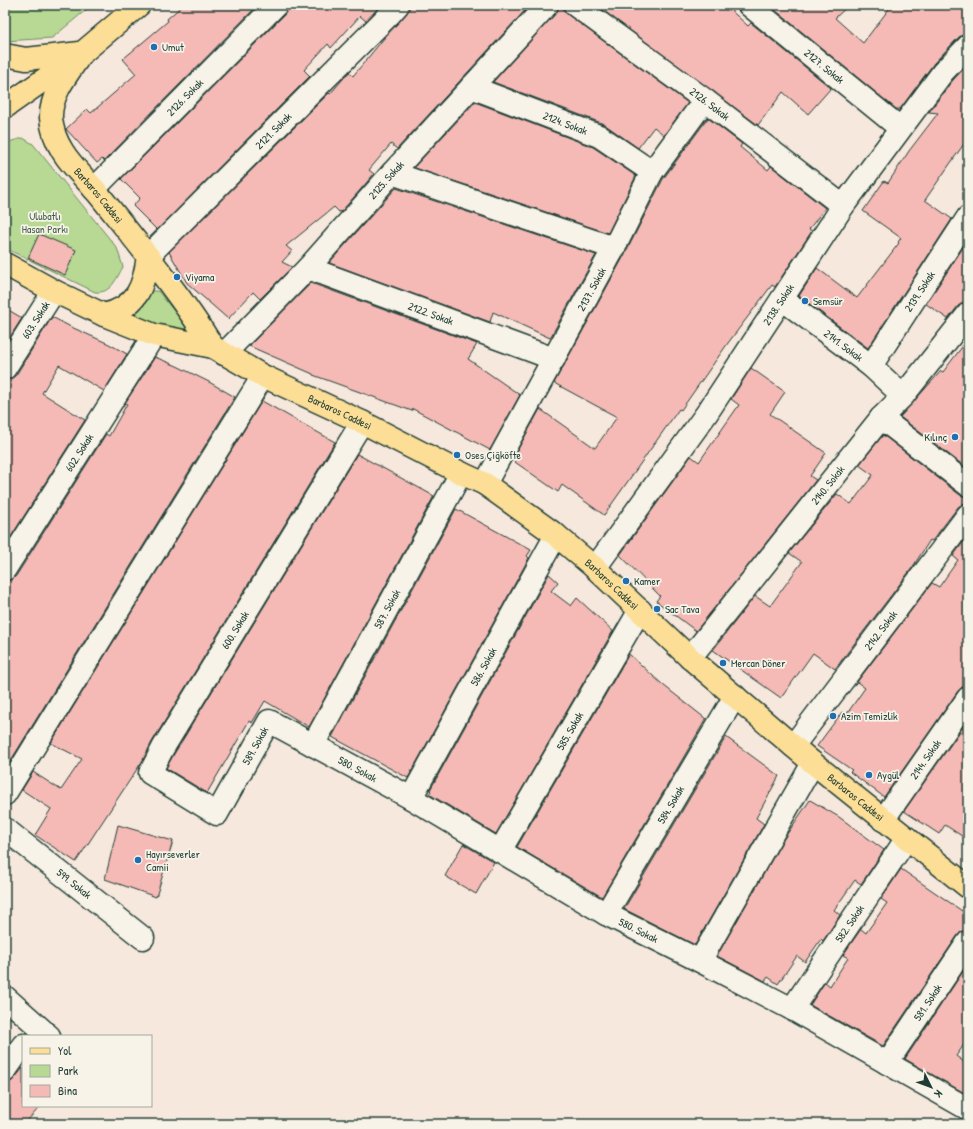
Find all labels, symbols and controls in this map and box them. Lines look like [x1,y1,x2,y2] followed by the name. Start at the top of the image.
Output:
[162,40,184,54] place label: Umut
[149,42,159,52] marker: Umut
[801,46,847,87] street label: 2127. Sokak
[163,76,206,119] street label: 2126. Sokak
[687,84,733,124] street label: 2126. Sokak
[541,108,590,138] street label: 2124. Sokak
[252,109,295,152] street label: 2121. Sokak
[365,157,407,202] street label: 2125. Sokak
[71,165,126,226] street label: Barbaros Caddesi
[22,209,68,236] park label: Ulubatlı Hasan Parkı
[574,265,609,313] street label: 2137. Sokak
[901,268,938,315] street label: 2139. Sokak
[185,270,215,284] place label: Viyama
[172,272,182,282] marker: Viyama
[760,281,797,328] street label: 2138. Sokak
[813,294,844,308] place label: Semsür
[800,296,810,306] marker: Semsür
[18,298,53,341] street label: 603. Sokak
[406,299,456,328] street label: 2122. Sokak
[821,326,866,365] street label: 2141. Sokak
[306,391,374,433] street label: Barbaros Caddesi
[924,430,948,444] place label: Kılınç
[62,431,97,474] street label: 602. Sokak
[950,432,960,442] marker: Kılınç
[465,448,522,462] place label: Oses Çiğköfte
[452,450,462,460] marker: Oses Çiğköfte
[808,462,848,507] street label: 2140. Sokak
[582,556,642,613] street label: Barbaros Caddesi
[634,574,661,588] place label: Kamer
[621,576,631,586] marker: Kamer
[371,586,404,631] street label: 587. Sokak
[665,602,700,616] place label: Sac Tava
[652,604,662,614] marker: Sac Tava
[861,607,900,653] street label: 2142. Sokak
[218,608,252,652] street label: 600. Sokak
[467,645,500,688] street label: 586. Sokak
[731,656,786,670] place label: Mercan Döner
[718,658,728,668] marker: Mercan Döner
[553,709,587,752] street label: 585. Sokak
[841,709,898,723] place label: Azim Temizlik
[828,711,838,721] marker: Azim Temizlik
[239,724,272,767] street label: 589. Sokak
[907,736,944,782] street label: 2144. Sokak
[336,753,380,785] street label: 580. Sokak
[877,768,899,782] place label: Aygül
[825,770,887,824] street label: Barbaros Caddesi
[864,770,874,780] marker: Aygül
[654,783,687,826] street label: 584. Sokak
[146,847,201,874] place label: Hayırseverler Camii
[133,855,143,865] marker: Hayırseverler Camii
[54,865,95,902] street label: 599. Sokak
[832,902,867,945] street label: 582. Sokak
[617,915,661,946] street label: 580. Sokak
[910,981,945,1023] street label: 581. Sokak
[22,1035,152,1107] legend
[58,1042,72,1059] text: Yol
[58,1062,78,1079] text: Park
[911,1067,951,1107] north arrow
[58,1082,77,1099] text: Bina
[931,1087,946,1101] text: K

